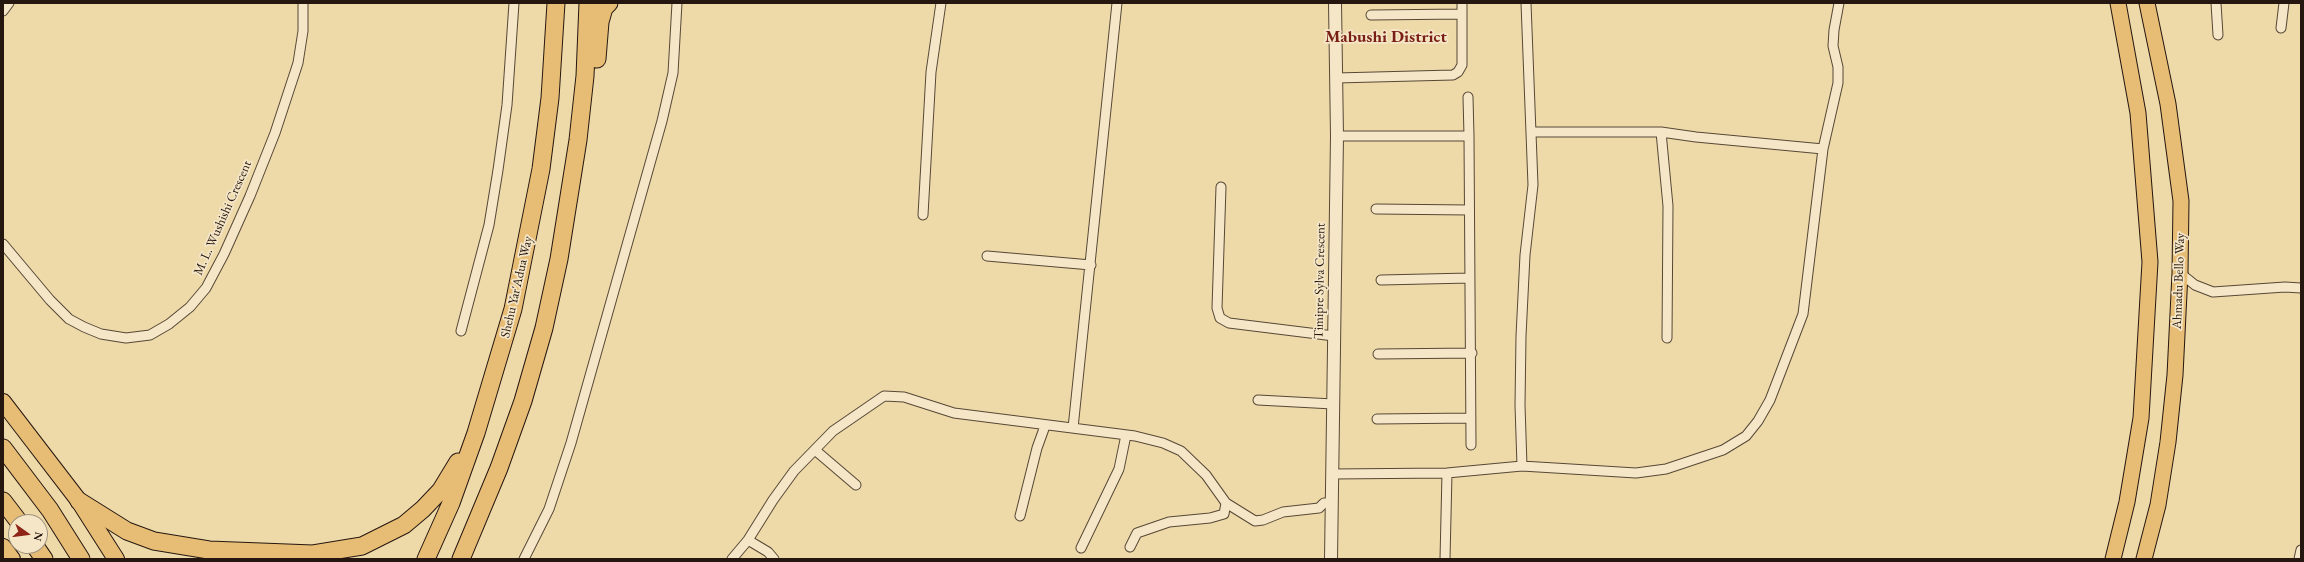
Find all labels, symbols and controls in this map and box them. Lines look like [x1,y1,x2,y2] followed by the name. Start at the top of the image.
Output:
[1325,27,1447,47] district label: Mabushi District
[191,158,255,278] street label: M. L. Wushishi Crescent
[1311,223,1329,339] street label: Timipre Sylva Crescent
[2170,233,2188,329] street label: Ahmadu Bello Way
[498,235,536,339] street label: Shehu Yar'Adua Way
[8,514,48,554] north arrow
[31,531,47,543] text: N

